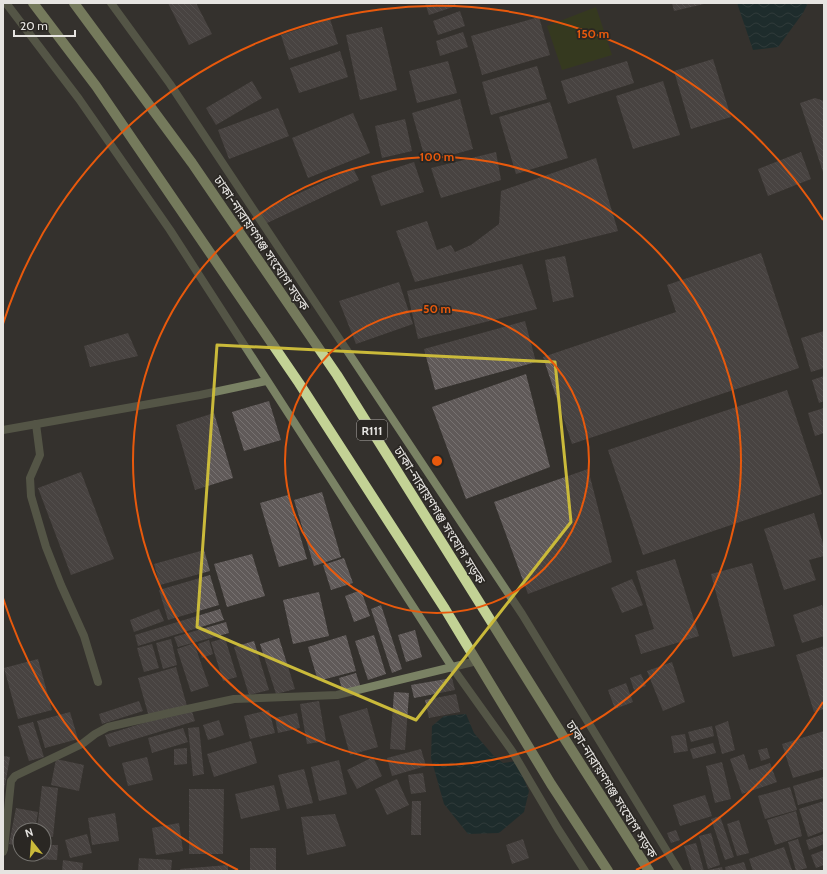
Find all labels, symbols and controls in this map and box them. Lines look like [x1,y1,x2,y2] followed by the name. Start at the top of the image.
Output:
[14,12,75,38] scale bar
[20,18,48,33] text: 20 m
[577,26,609,41] text: 150 m
[420,149,454,164] text: 100 m
[210,172,313,314] street label: ঢাকা-নারায়ণগঞ্জ সংযোগ সড়ক
[423,301,451,316] text: 50 m
[357,420,387,440] road number: R111
[390,442,489,587] street label: ঢাকা-নারায়ণগঞ্জ সংযোগ সড়ক
[430,454,444,468] centre of rings
[562,716,661,861] street label: ঢাকা-নারায়ণগঞ্জ সংযোগ সড়ক
[12,822,52,862] north arrow
[23,825,35,840] text: N

